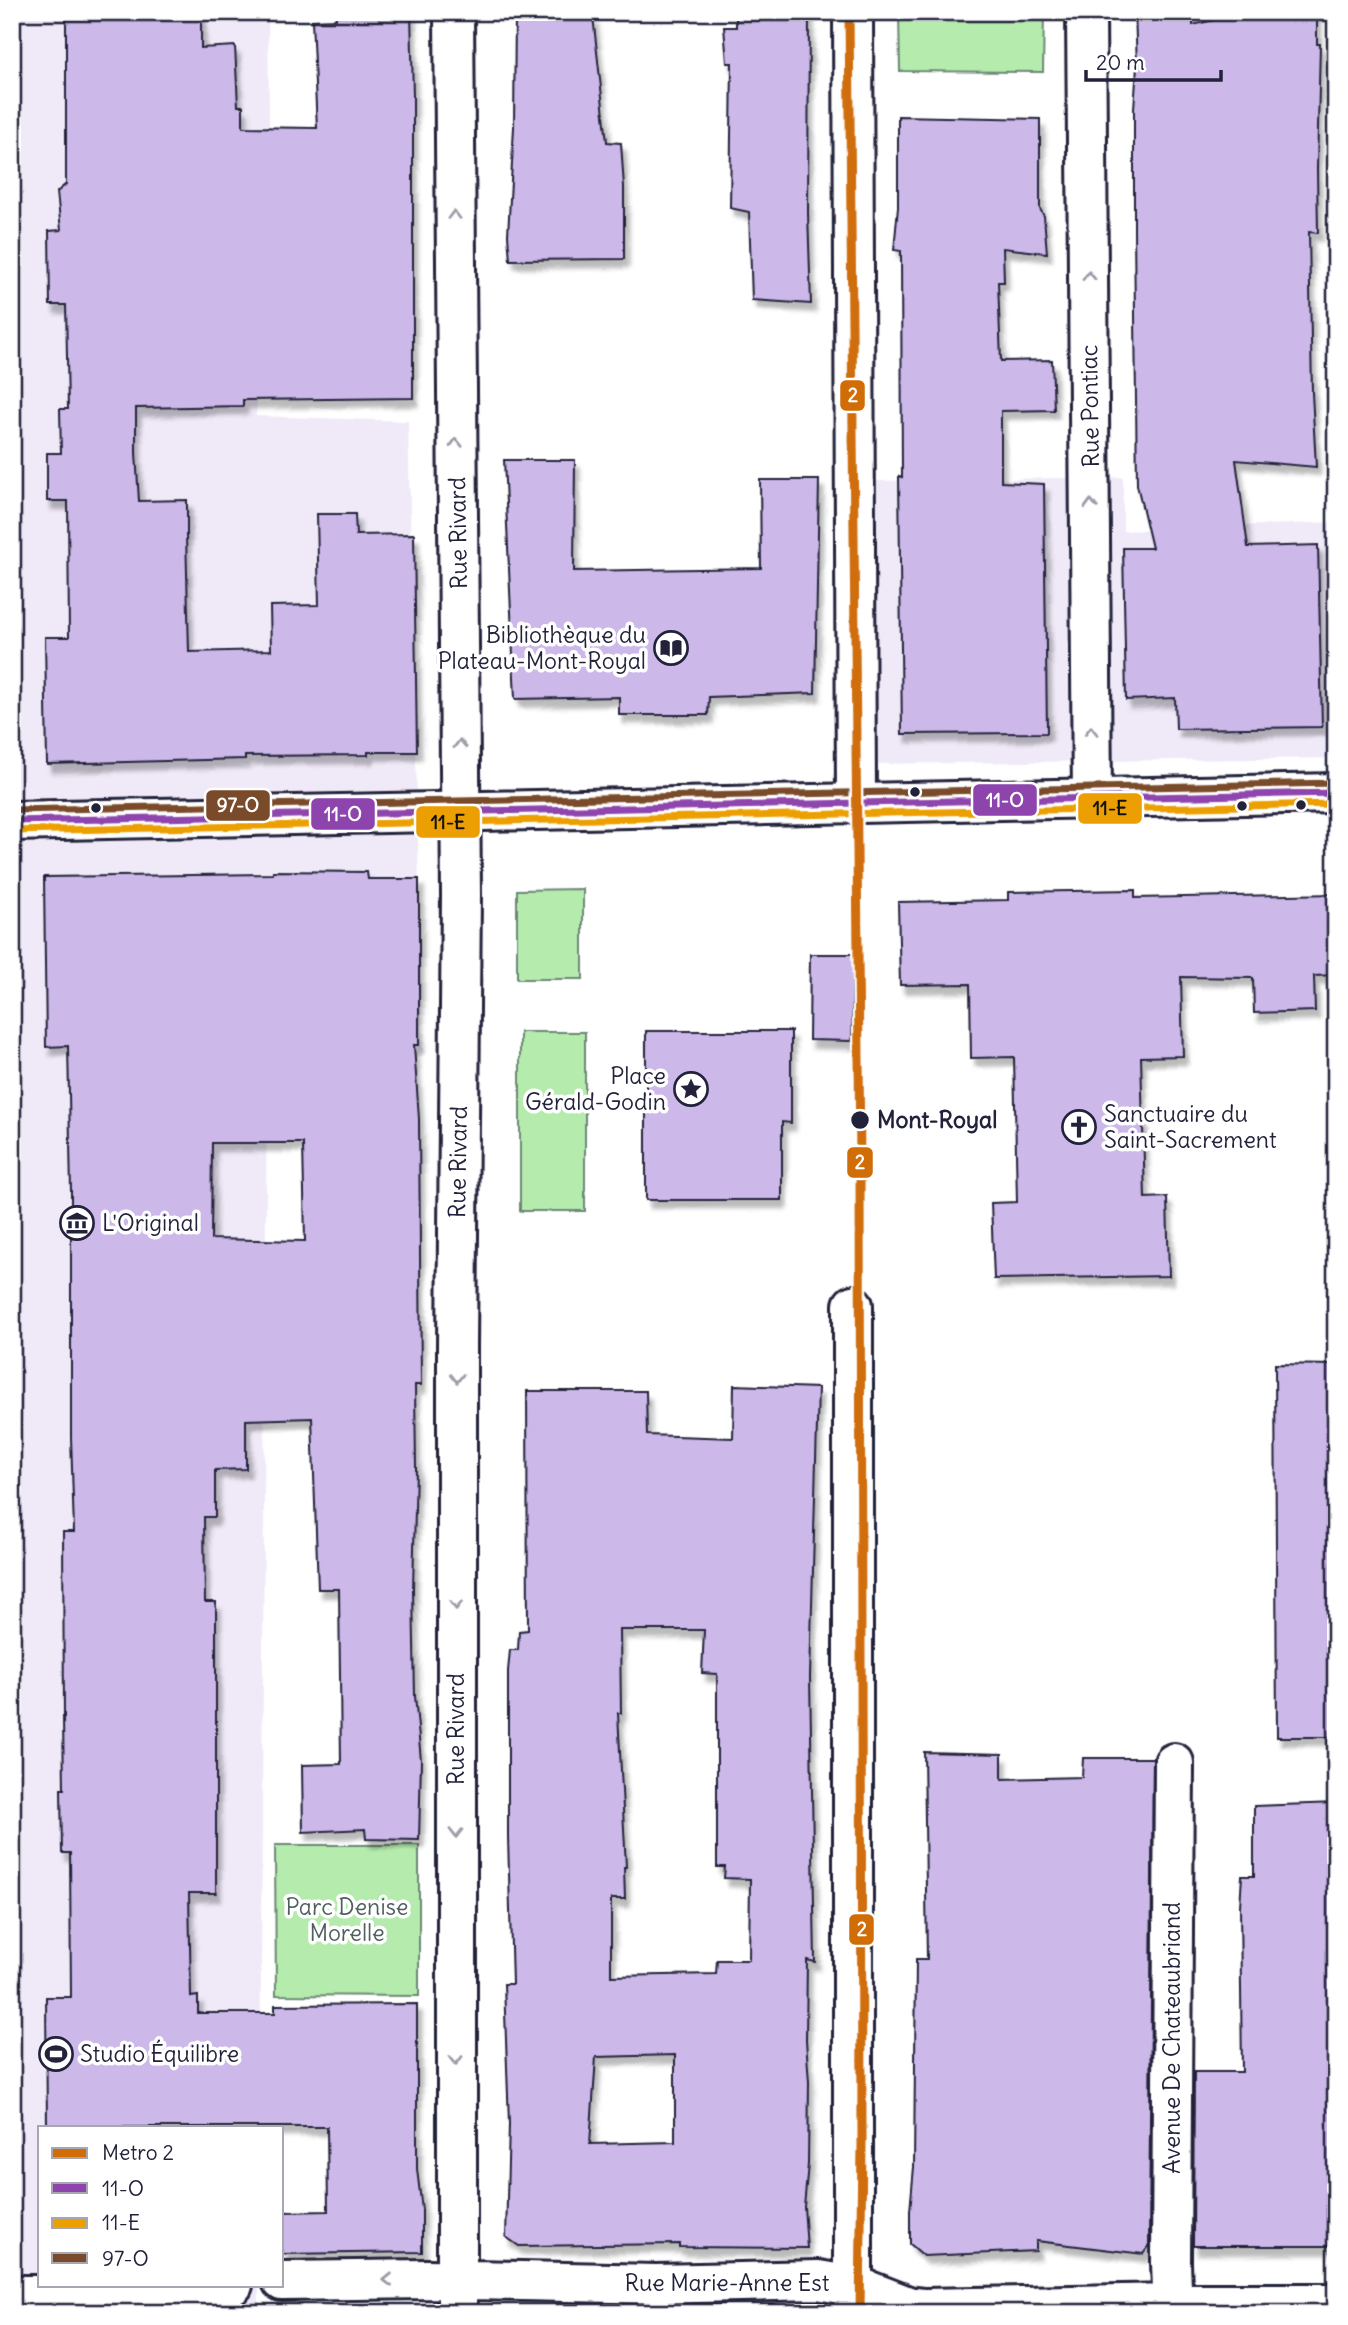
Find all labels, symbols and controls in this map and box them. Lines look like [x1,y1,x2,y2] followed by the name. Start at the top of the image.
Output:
[1086,38,1220,82] scale bar
[1096,49,1145,76] text: 20 m
[446,210,462,220] one-way arrow
[1081,271,1097,281] one-way arrow
[1074,344,1105,468] street label: Rue Pontiac
[839,379,866,412] line badge: 2
[848,383,858,407] text: 2
[449,437,464,448] one-way arrow
[442,477,473,589] street label: Rue Rivard
[1083,498,1099,509] one-way arrow
[438,620,646,675] place label: Bibliothèque du Plateau-Mont-Royal
[652,629,690,667] library icon: Bibliothèque du Plateau-Mont-Royal
[1083,726,1099,736] one-way arrow
[452,738,468,749] one-way arrow
[972,783,1038,817] line badge: 11-O
[908,785,922,799] unlabelled marker
[986,788,1024,812] text: 11-O
[205,789,271,822] line badge: 97-O
[1077,792,1143,825] line badge: 11-E
[217,793,259,817] text: 97-O
[1093,796,1127,820] text: 11-E
[310,797,376,831] line badge: 11-O
[1294,798,1308,812] unlabelled marker
[1235,799,1249,813] unlabelled marker
[89,801,103,815] unlabelled marker
[324,802,362,826] text: 11-O
[415,805,481,839] line badge: 11-E
[431,810,465,834] text: 11-E
[525,1061,666,1116] place label: Place Gérald-Godin
[672,1070,710,1108] place icon: Place Gérald-Godin
[1104,1099,1277,1154] place label: Sanctuaire du Saint-Sacrement
[877,1105,997,1134] place label: Mont-Royal
[442,1106,473,1218] street label: Rue Rivard
[1060,1108,1098,1146] church icon: Sanctuaire du Saint-Sacrement
[849,1109,871,1131] marker: Mont-Royal
[846,1146,874,1179] line badge: 2
[855,1150,865,1174] text: 2
[58,1204,96,1242] museum icon: L'Original
[102,1208,199,1237] place label: L'Original
[449,1373,465,1384] one-way arrow
[448,1601,464,1611] one-way arrow
[441,1673,470,1785] street label: Rue Rivard
[448,1828,464,1839] one-way arrow
[286,1892,408,1947] park label: Parc Denise Morelle
[1157,1902,1186,2174] street label: Avenue De Chateaubriand
[848,1913,875,1946] line badge: 2
[857,1917,867,1941] text: 2
[37,2035,75,2073] sports icon: Studio Équilibre
[80,2039,239,2068] place label: Studio Équilibre
[448,2056,464,2066] one-way arrow
[38,2126,284,2286] legend
[102,2139,174,2166] text: Metro 2
[102,2175,144,2202] text: 11-O
[102,2209,140,2236] text: 11-E
[102,2245,149,2272] text: 97-O
[624,2268,830,2297] street label: Rue Marie-Anne Est
[382,2272,393,2288] one-way arrow

